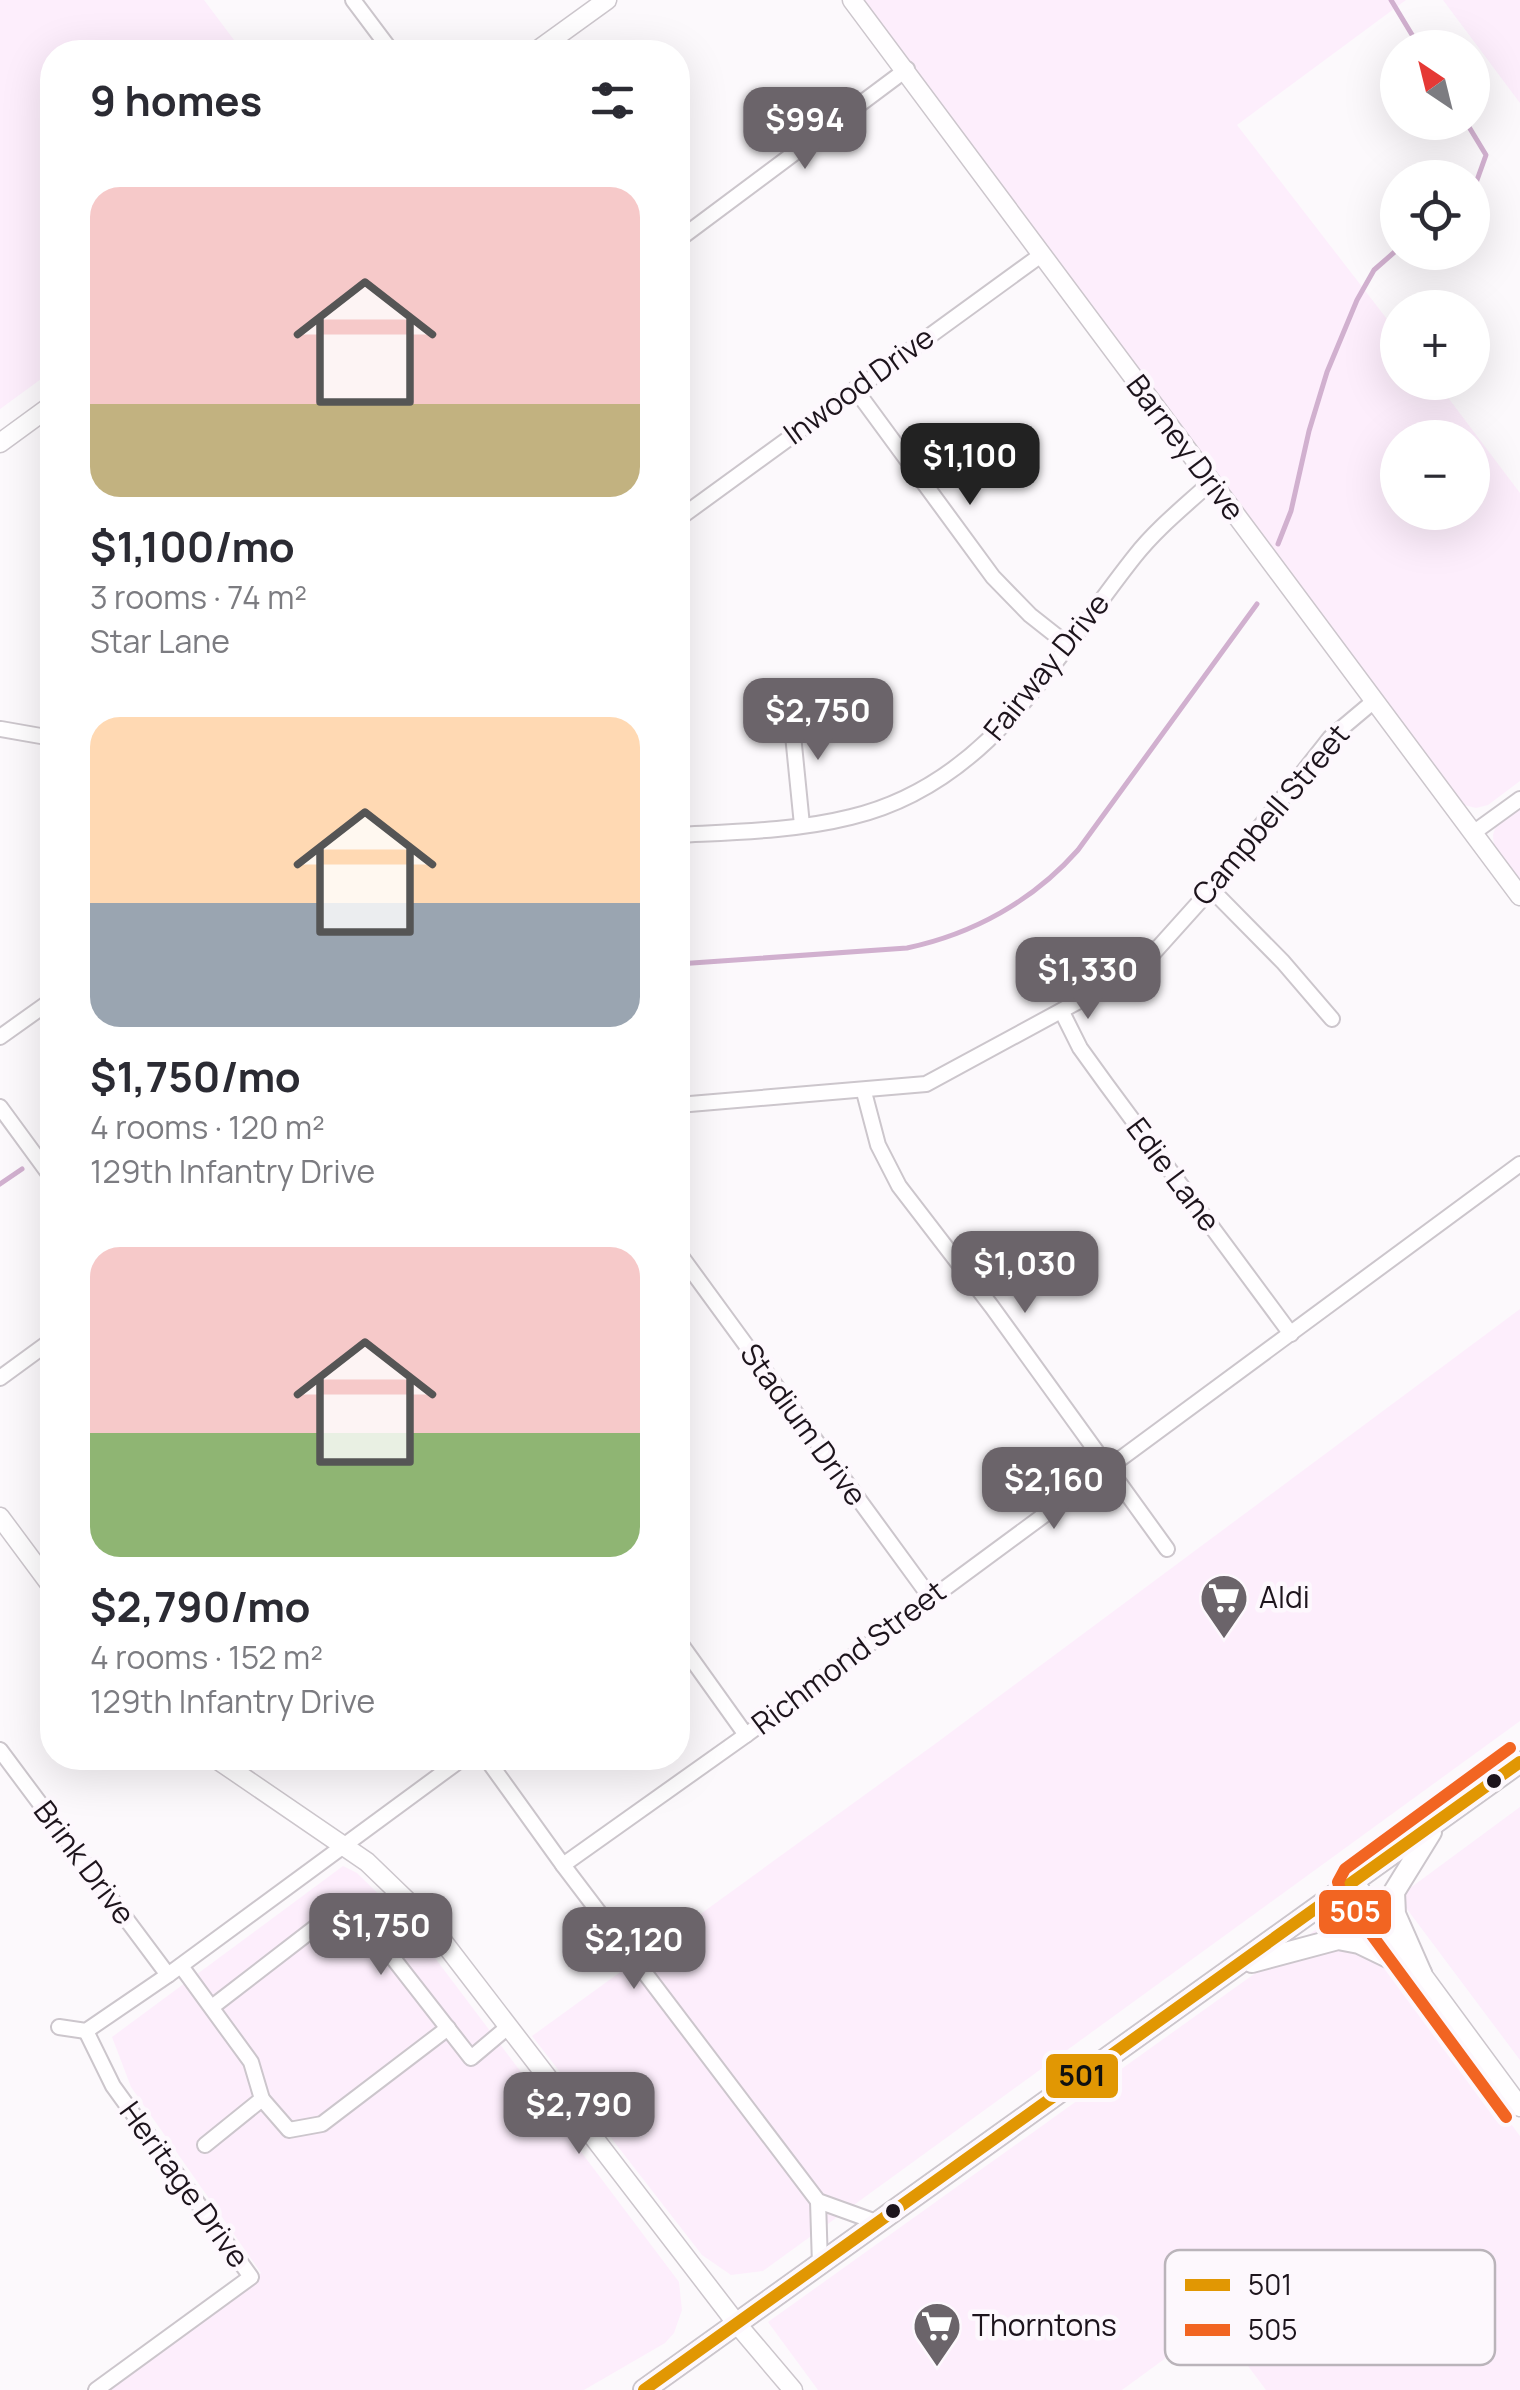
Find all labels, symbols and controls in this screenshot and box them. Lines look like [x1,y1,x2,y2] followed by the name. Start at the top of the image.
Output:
[1380,30,1490,140] north arrow
[1380,30,1490,530] map controls
[90,71,262,129] text: 9 homes
[585,73,640,128] icon: filters
[746,87,864,172] pin: $994
[765,97,845,141] text: $994
[1380,160,1490,270] button: locate
[275,252,455,432] icon: home
[1380,290,1490,400] button: +
[775,316,942,453] street label: Inwood Drive
[1118,366,1255,528] street label: Barney Drive
[1380,420,1490,530] button: −
[889,423,1051,508] pin: $1,100
[923,433,1017,477] text: $1,100
[90,517,295,575] text: $1,100/mo
[90,575,307,619] text: 3 rooms · 74 m²
[974,584,1118,748] street label: Fairway Drive
[90,619,230,663] text: Star Lane
[737,678,899,763] pin: $2,750
[765,688,871,732] text: $2,750
[1182,715,1358,913] street label: Campbell Street
[275,782,455,962] icon: home
[1007,937,1169,1022] pin: $1,330
[1038,947,1138,991] text: $1,330
[90,1047,301,1105] text: $1,750/mo
[90,1105,325,1149] text: 4 rooms · 120 m²
[1118,1109,1230,1239] street label: Edie Lane
[90,1149,375,1193] text: 129th Infantry Drive
[944,1231,1106,1316] pin: $1,030
[973,1241,1077,1285] text: $1,030
[275,1312,455,1492] icon: home
[731,1335,877,1514] street label: Stadium Drive
[973,1447,1135,1532] pin: $2,160
[1004,1457,1104,1501] text: $2,160
[743,1570,953,1743] street label: Richmond Street
[1198,1572,1250,1640] supermarket icon: Aldi
[1259,1576,1310,1617] place label: Aldi
[90,1577,311,1635] text: $2,790/mo
[90,1635,323,1679] text: 4 rooms · 152 m²
[90,1679,375,1723] text: 129th Infantry Drive
[1484,1771,1504,1791] unlabelled marker
[25,1792,145,1932] street label: Brink Drive
[1317,1888,1393,1936] line badge: 505
[1329,1892,1381,1930] text: 505
[300,1893,462,1978] pin: $1,750
[331,1903,431,1947] text: $1,750
[553,1907,715,1992] pin: $2,120
[584,1917,684,1961] text: $2,120
[1044,2052,1120,2100] line badge: 501
[1058,2056,1106,2094] text: 501
[498,2072,660,2157] pin: $2,790
[526,2082,632,2126] text: $2,790
[111,2093,259,2275] street label: Heritage Drive
[883,2201,903,2221] unlabelled marker
[1165,2250,1495,2365] legend
[1248,2265,1292,2303] text: 501
[911,2300,963,2368] supermarket icon: Thorntons
[972,2304,1117,2345] place label: Thorntons
[1248,2310,1297,2348] text: 505

